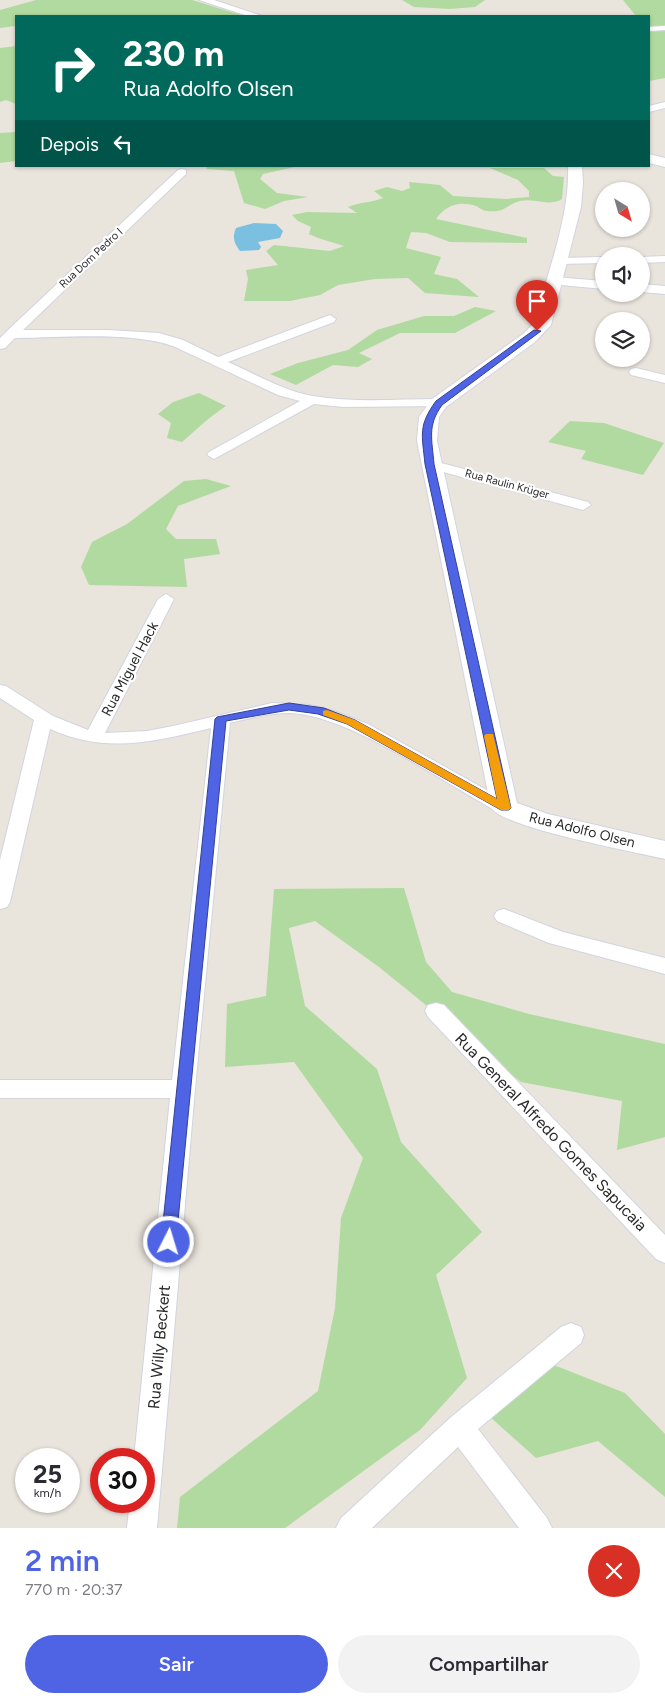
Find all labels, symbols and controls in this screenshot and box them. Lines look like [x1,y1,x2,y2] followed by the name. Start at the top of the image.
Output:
[123,33,224,75] text: 230 m
[40,35,105,100] icon: right
[123,75,294,102] text: Rua Adolfo Olsen
[109,130,137,158] icon: left
[40,133,99,156] text: Depois
[595,182,650,238] north arrow
[595,182,650,367] map controls
[57,225,125,291] street label: Rua Dom Pedro I
[595,247,650,302] button: sound
[516,280,558,331] pin
[523,287,551,315] icon: arrive
[595,312,650,367] button: layers
[464,467,551,502] street label: Rua Raulin Krüger
[98,619,162,719] street label: Rua Miguel Hack
[527,809,637,851] street label: Rua Adolfo Olsen
[451,1029,651,1235] street label: Rua General Alfredo Gomes Sapucaia
[142,1215,194,1267] position arrow
[144,1284,174,1410] street label: Rua Willy Beckert
[90,1448,155,1513] speed limit sign: 30
[33,1459,62,1489] text: 25
[34,1486,61,1500] text: km/h
[25,1542,100,1579] text: 2 min
[588,1545,640,1597] button: close
[25,1580,123,1599] text: 770 m · 20:37
[25,1635,328,1693] button: Sair
[338,1635,640,1693] button: Compartilhar

